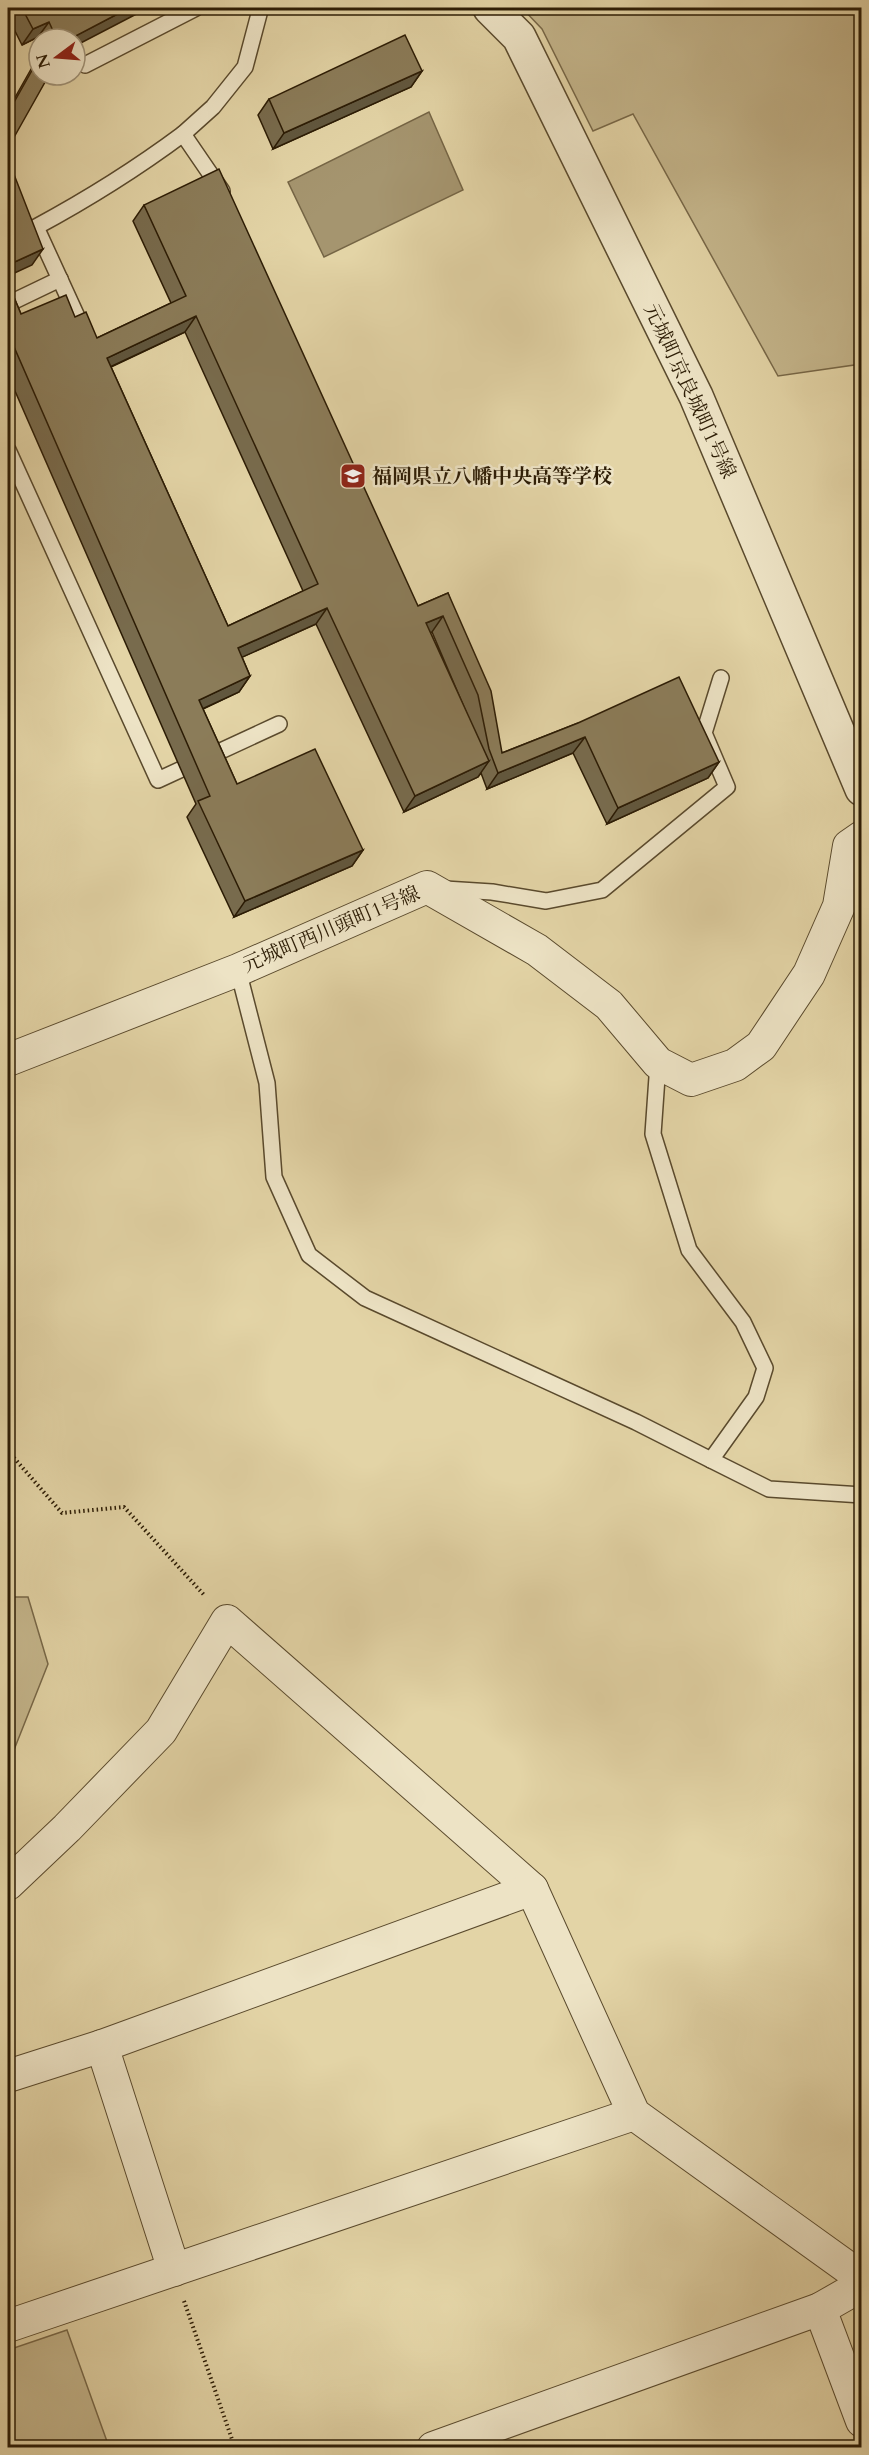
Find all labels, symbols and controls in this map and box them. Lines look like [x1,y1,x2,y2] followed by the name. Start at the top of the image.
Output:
[27,27,87,87] north arrow
[31,51,56,71] text: N
[638,299,742,483] street label: 元城町京良城町1号線
[338,461,368,491] school or university icon: 福岡県立八幡中央高等学校
[372,463,612,490] place label: 福岡県立八幡中央高等学校
[238,879,424,979] street label: 元城町西川頭町1号線

